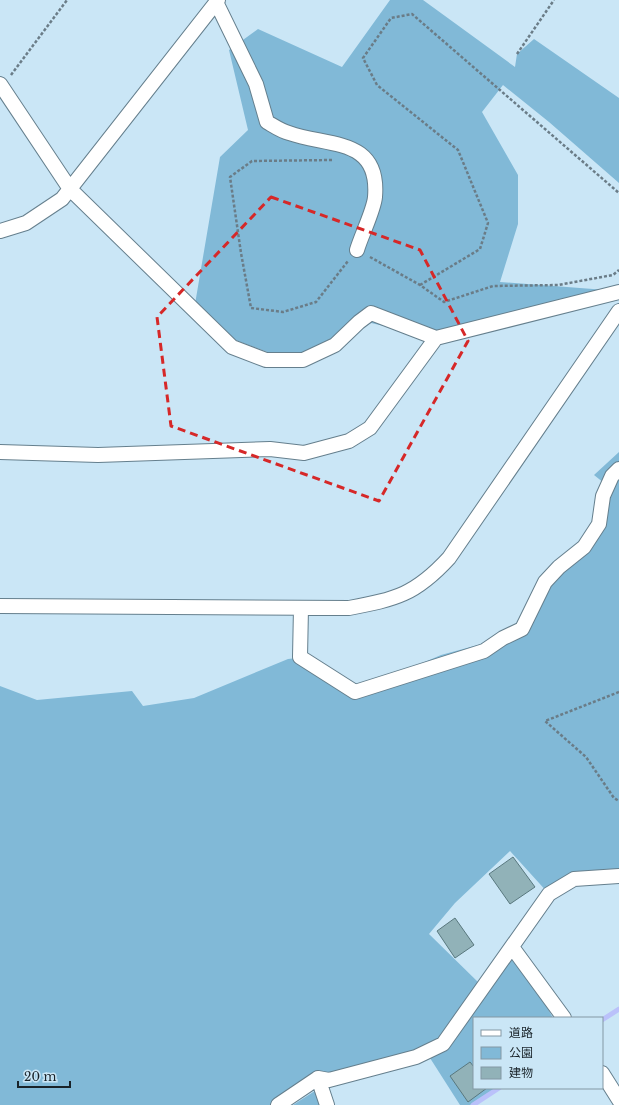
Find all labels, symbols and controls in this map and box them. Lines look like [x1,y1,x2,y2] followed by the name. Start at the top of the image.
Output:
[473,1017,603,1089] legend
[509,1025,533,1040] text: 道路
[509,1045,533,1060] text: 公園
[18,1063,70,1089] scale bar
[509,1065,533,1080] text: 建物
[24,1069,56,1084] text: 20 m

